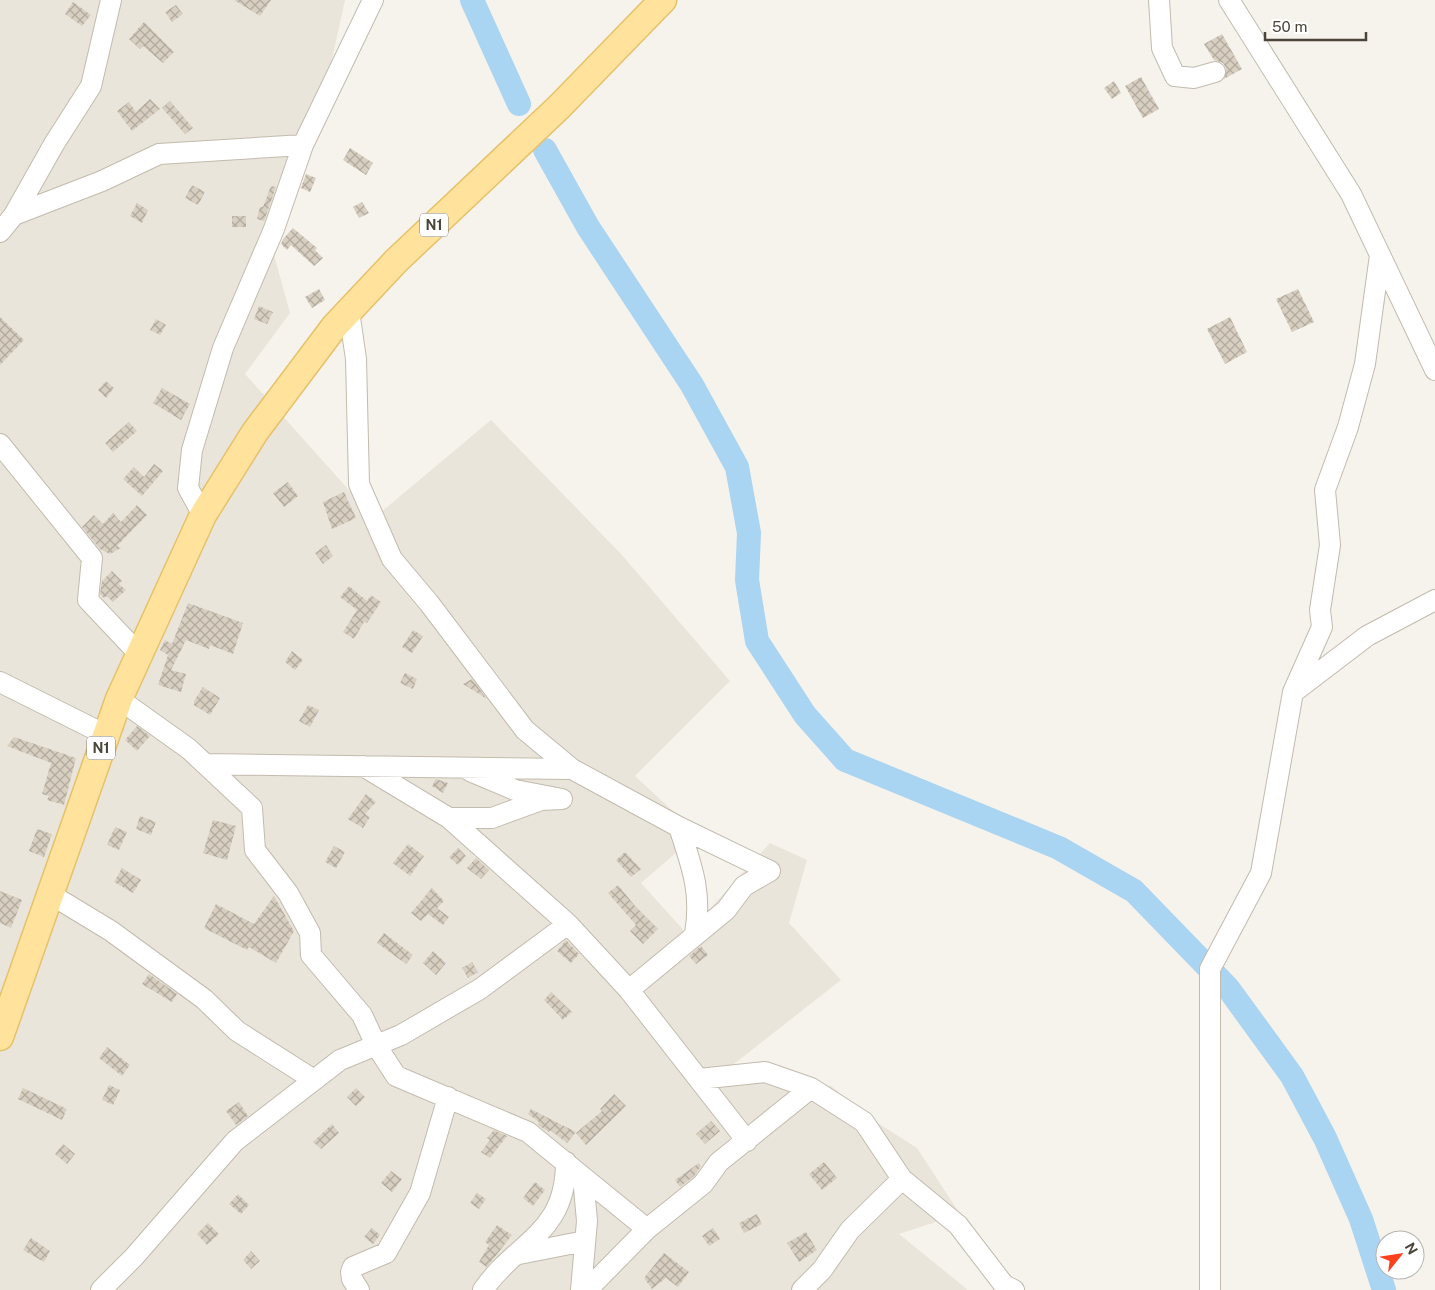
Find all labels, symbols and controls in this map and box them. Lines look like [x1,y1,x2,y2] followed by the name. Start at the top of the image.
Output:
[1265,10,1366,42] scale bar
[1272,18,1307,35] text: 50 m
[420,214,448,236] road number: N1
[87,736,115,760] road number: N1
[1375,1230,1425,1280] north arrow
[1402,1240,1421,1257] text: N

